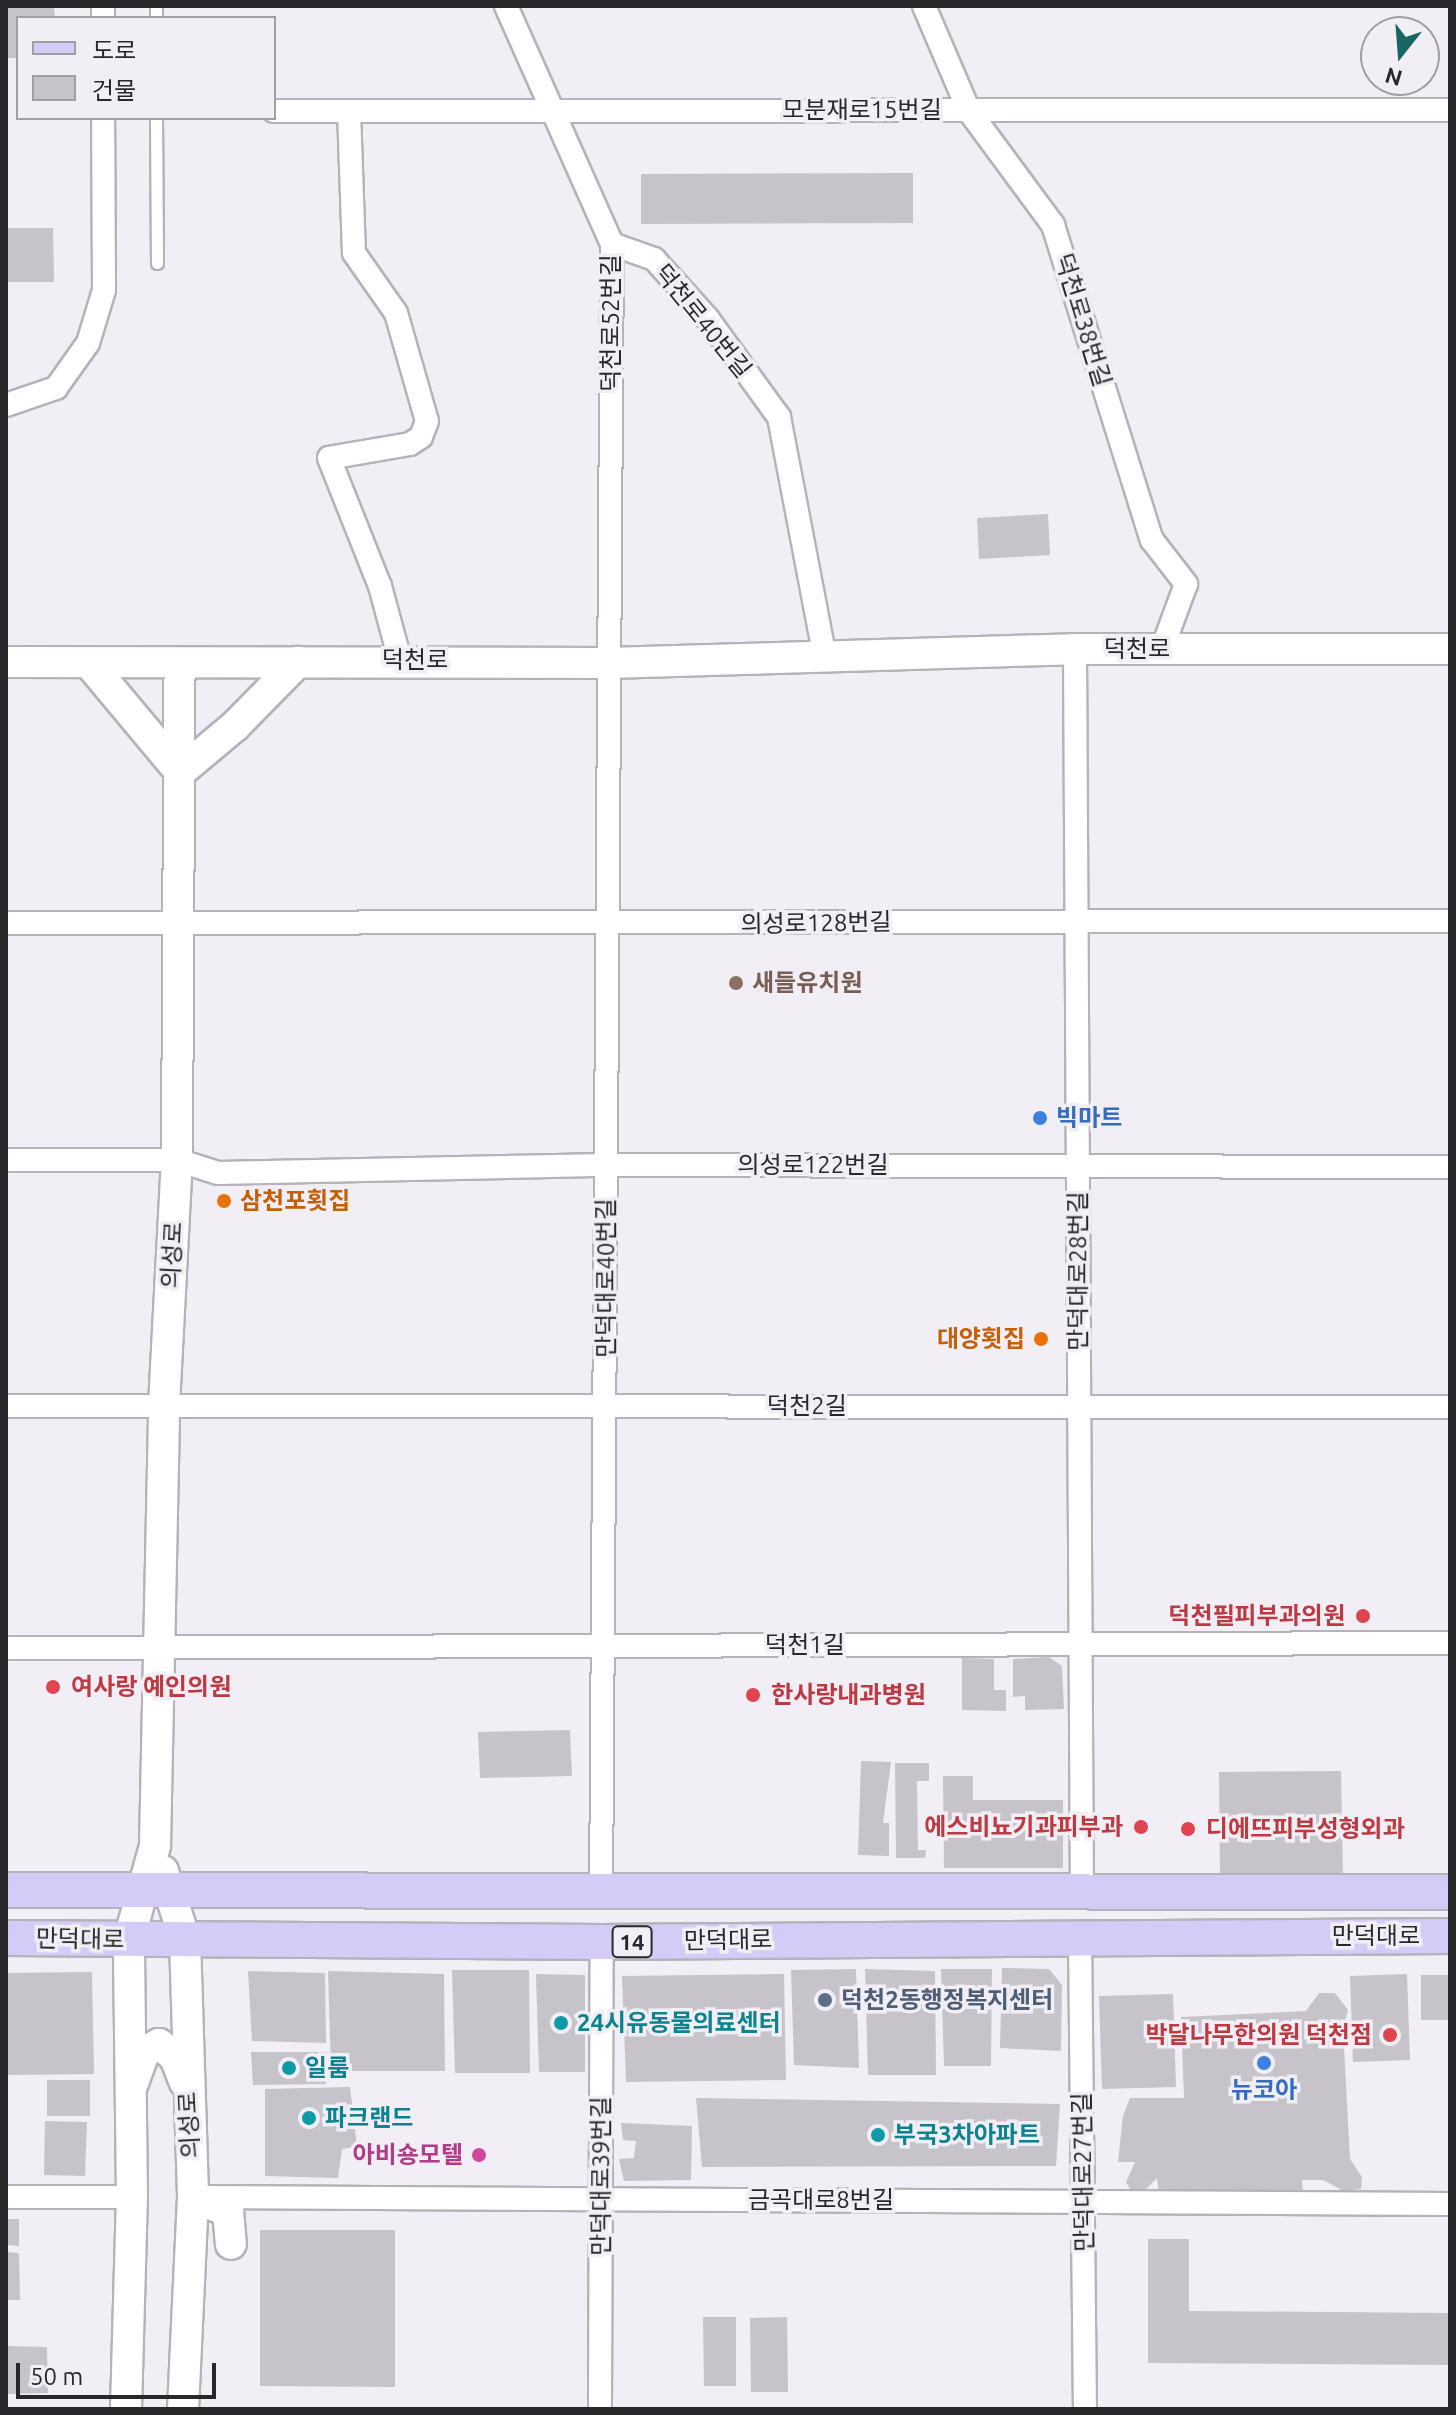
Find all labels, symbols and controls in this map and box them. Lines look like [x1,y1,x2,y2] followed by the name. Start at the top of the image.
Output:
[16,16,276,120] legend
[1360,16,1440,96] north arrow
[92,37,136,64] text: 도로
[1382,63,1405,92] text: N
[92,77,136,104] text: 건물
[782,96,942,124] street label: 모분재로15번길
[1049,250,1117,390] street label: 덕천로38번길
[597,254,625,392] street label: 덕천로52번길
[649,259,757,383] street label: 덕천로40번길
[1104,635,1170,663] street label: 덕천로
[382,646,448,674] street label: 덕천로
[740,907,892,939] street label: 의성로128번길
[752,969,862,997] place label: 새들유치원
[727,974,745,992] marker: 새들유치원
[1056,1104,1122,1132] place label: 빅마트
[1031,1109,1049,1127] marker: 빅마트
[737,1151,889,1179] street label: 의성로122번길
[240,1187,350,1215] place label: 삼천포횟집
[1064,1191,1092,1351] street label: 만덕대로28번길
[215,1192,233,1210] marker: 삼천포횟집
[592,1198,620,1358] street label: 만덕대로40번길
[156,1221,188,1289] street label: 의성로
[937,1325,1025,1353] place label: 대양횟집
[1032,1330,1050,1348] marker: 대양횟집
[767,1392,847,1420] street label: 덕천2길
[1168,1602,1345,1630] place label: 덕천필피부과의원
[1352,1605,1374,1627] marker: 덕천필피부과의원
[765,1631,845,1659] street label: 덕천1길
[71,1673,231,1701] place label: 여사랑 예인의원
[42,1676,64,1698] marker: 여사랑 예인의원
[771,1681,926,1709] place label: 한사랑내과병원
[742,1684,764,1706] marker: 한사랑내과병원
[924,1813,1123,1841] place label: 에스비뇨기과피부과
[1206,1815,1405,1843] place label: 디에뜨피부성형외과
[1130,1816,1152,1838] marker: 에스비뇨기과피부과
[1177,1818,1199,1840] marker: 디에뜨피부성형외과
[1332,1922,1420,1950] street label: 만덕대로
[36,1924,124,1954] street label: 만덕대로
[610,1924,654,1960] road number: 14
[684,1925,772,1955] street label: 만덕대로
[841,1986,1053,2014] place label: 덕천2동행정복지센터
[816,1991,834,2009] marker: 덕천2동행정복지센터
[577,2009,781,2037] place label: 24시유동물의료센터
[552,2014,570,2032] marker: 24시유동물의료센터
[1146,2021,1372,2049] place label: 박달나무한의원 덕천점
[1379,2024,1401,2046] marker: 박달나무한의원 덕천점
[305,2054,349,2082] place label: 일룸
[1255,2054,1273,2072] marker: 뉴코아
[280,2059,298,2077] marker: 일룸
[1231,2076,1297,2104] place label: 뉴코아
[173,2091,205,2159] street label: 의성로
[1067,2092,1099,2252] street label: 만덕대로27번길
[587,2096,615,2256] street label: 만덕대로39번길
[325,2104,413,2132] place label: 파크랜드
[300,2109,318,2127] marker: 파크랜드
[894,2121,1040,2149] place label: 부국3차아파트
[869,2126,887,2144] marker: 부국3차아파트
[353,2141,463,2169] place label: 아비숑모텔
[470,2146,488,2164] marker: 아비숑모텔
[748,2186,894,2214] street label: 금곡대로8번길
[20,2347,220,2397] scale bar
[30,2363,83,2390] text: 50 m

